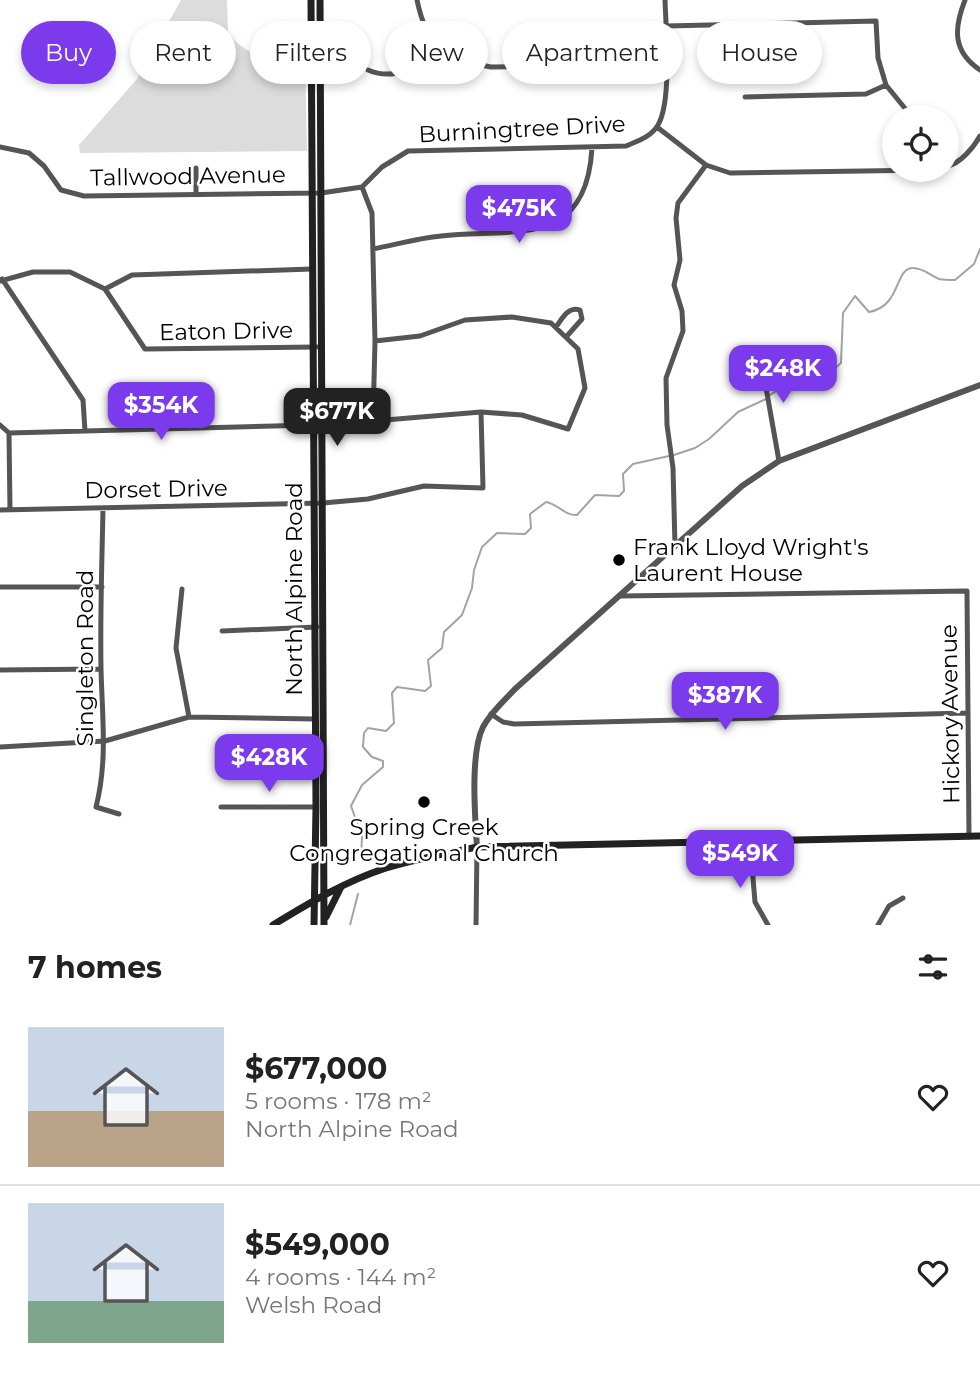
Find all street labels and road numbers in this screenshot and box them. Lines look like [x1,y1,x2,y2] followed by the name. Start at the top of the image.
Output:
[418,110,626,148] street label: Burningtree Drive
[90,160,286,192] street label: Tallwood Avenue
[159,316,293,346] street label: Eaton Drive
[84,474,228,504] street label: Dorset Drive
[280,482,308,696] street label: North Alpine Road
[71,570,99,746] street label: Singleton Road
[934,624,966,804] street label: Hickory Avenue

